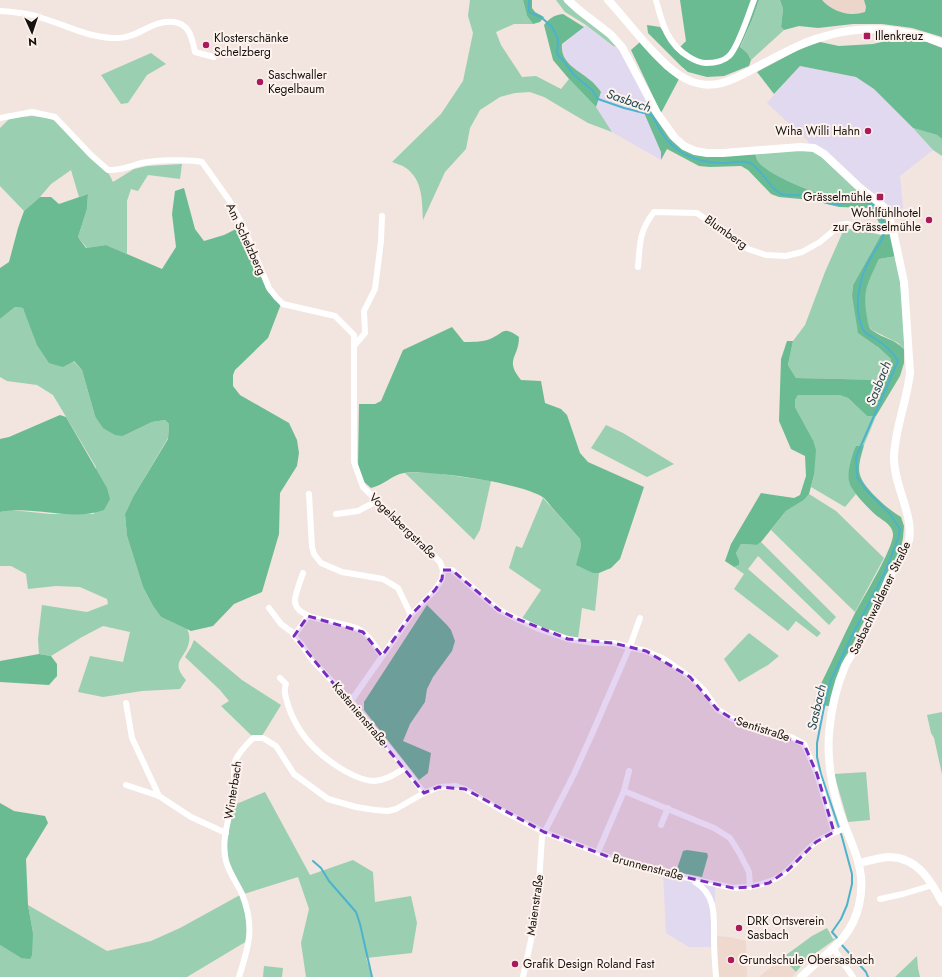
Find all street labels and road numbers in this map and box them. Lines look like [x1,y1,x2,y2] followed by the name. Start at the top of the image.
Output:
[221,200,271,278] street label: Am Schelzberg
[701,211,751,253] street label: Blumberg
[365,489,441,563] street label: Vogelsbergstraße
[845,538,915,658] street label: Sasbachwaldener Straße
[328,678,392,750] street label: Kastanienstraße
[734,712,792,746] street label: Sentistraße
[219,759,247,821] street label: Winterbach
[611,849,685,885] street label: Brunnenstraße
[522,873,548,937] street label: Maienstraße

